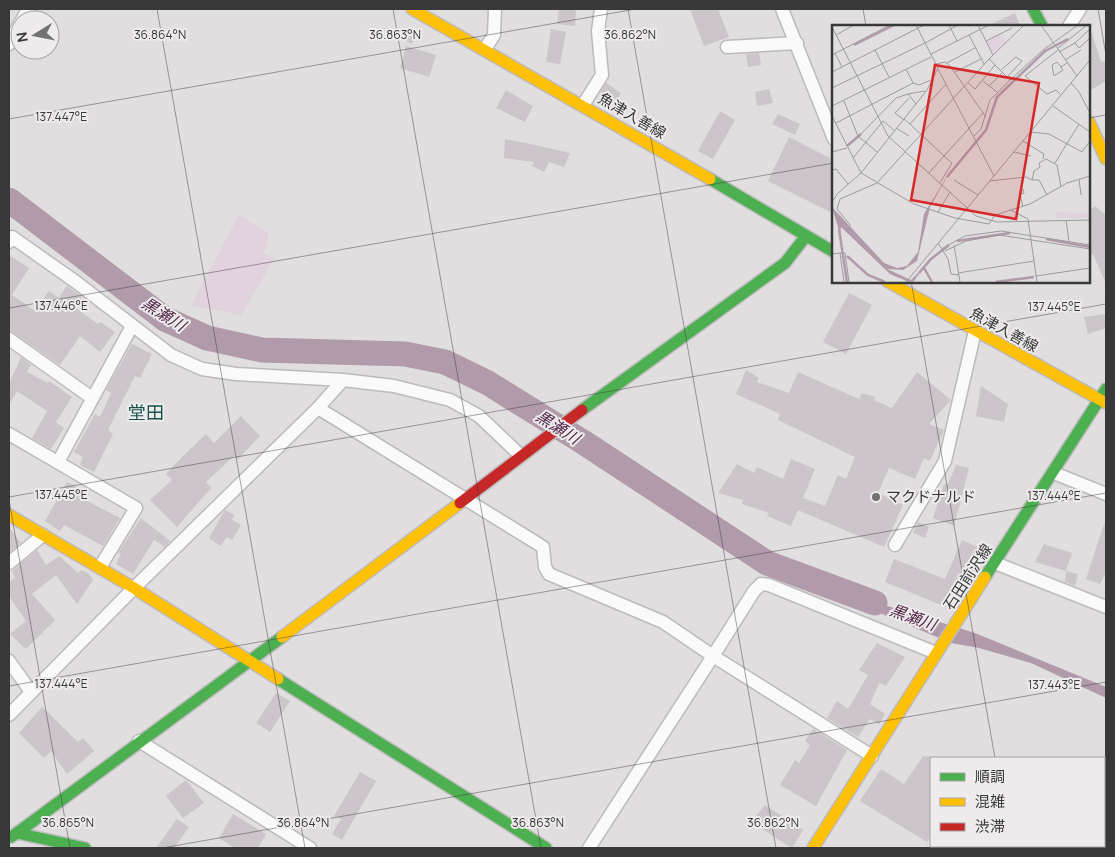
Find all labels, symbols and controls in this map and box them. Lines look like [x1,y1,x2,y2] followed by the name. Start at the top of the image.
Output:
[10,10,60,60] north arrow
[832,25,1090,282] inset map
[134,26,186,43] text: 36.864°N
[369,26,421,43] text: 36.863°N
[604,26,656,43] text: 36.862°N
[11,31,32,44] text: N
[595,88,670,143] street label: 魚津入善線
[35,108,87,125] text: 137.447°E
[138,292,192,337] water label: 黒瀬川
[34,297,88,314] text: 137.446°E
[1027,298,1081,315] text: 137.445°E
[966,302,1042,357] street label: 魚津入善線
[128,400,164,424] district label: 堂田
[532,405,586,450] water label: 黒瀬川
[34,486,88,503] text: 137.445°E
[886,486,976,507] place label: マクドナルド
[1027,487,1081,504] text: 137.444°E
[870,491,882,503] marker: マクドナルド
[938,540,997,614] street label: 石田前沢線
[887,598,941,636] water label: 黒瀬川
[34,675,88,692] text: 137.444°E
[1028,676,1081,693] text: 137.443°E
[930,757,1105,847] legend
[975,766,1005,787] text: 順調
[975,791,1005,812] text: 混雑
[42,814,94,831] text: 36.865°N
[277,814,329,831] text: 36.864°N
[512,814,564,831] text: 36.863°N
[747,814,799,831] text: 36.862°N
[975,816,1005,837] text: 渋滞

